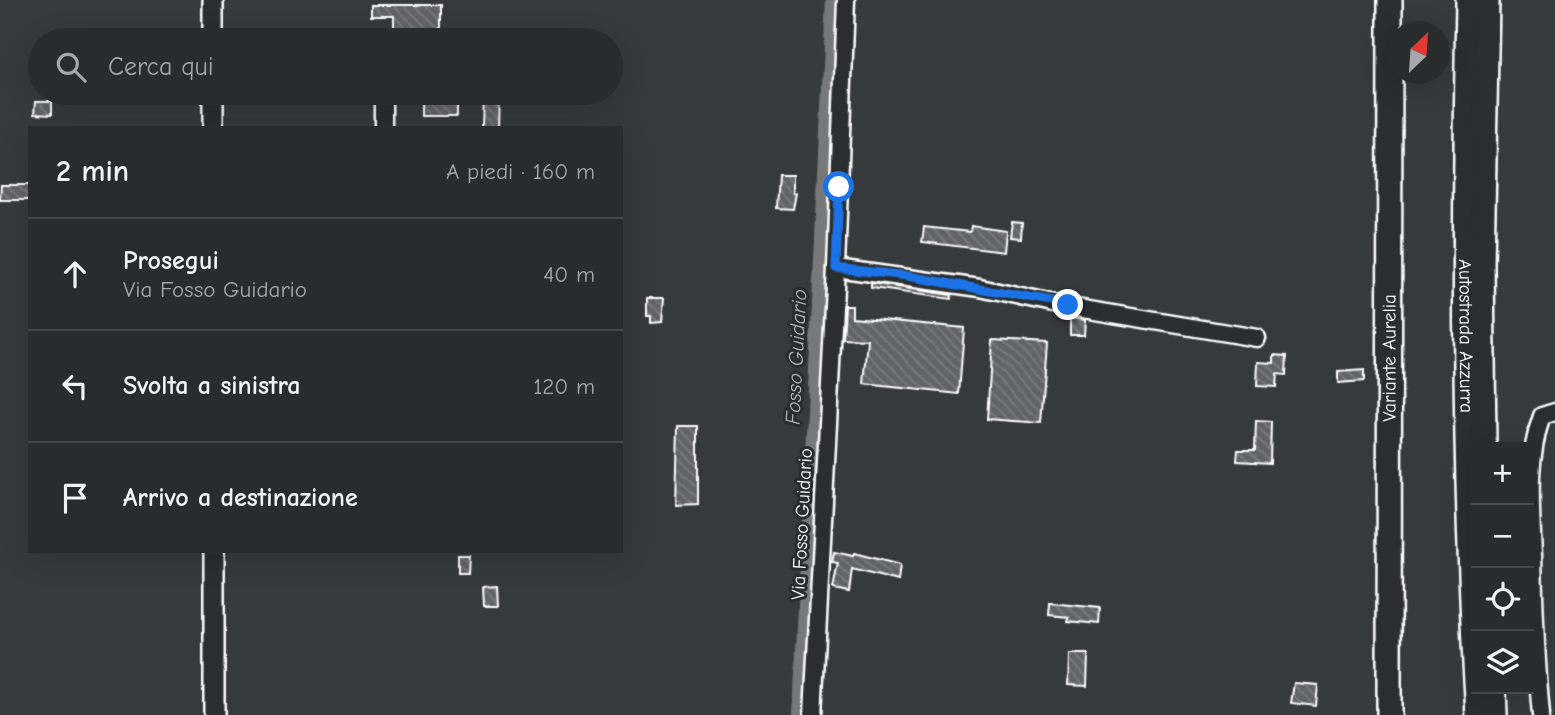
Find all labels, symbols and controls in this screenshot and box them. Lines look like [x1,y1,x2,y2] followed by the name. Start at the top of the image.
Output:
[1387,21,1450,84] north arrow
[28,28,623,105] search box
[52,48,90,86] icon: search
[108,52,214,82] text: Cerca qui
[56,154,129,189] text: 2 min
[446,158,595,185] text: A piedi · 160 m
[823,171,854,202] route start
[123,246,219,276] text: Prosegui
[56,255,94,293] icon: ahead
[1454,259,1478,413] street label: Autostrada Azzurra
[543,261,595,288] text: 40 m
[123,276,307,303] text: Via Fosso Guidario
[780,289,812,425] water label: Fosso Guidario
[1052,289,1083,320] route end
[1378,294,1401,422] street label: Variante Aurelia
[56,367,94,405] icon: left
[123,371,301,401] text: Svolta a sinistra
[533,373,595,400] text: 120 m
[1471,442,1534,694] map controls
[1471,442,1534,505] button: +
[787,448,817,600] street label: Via Fosso Guidario
[56,479,94,517] icon: arrive
[123,483,358,513] text: Arrivo a destinazione
[1471,505,1534,568] button: −
[1471,568,1534,631] button: locate
[1471,631,1534,694] button: layers

